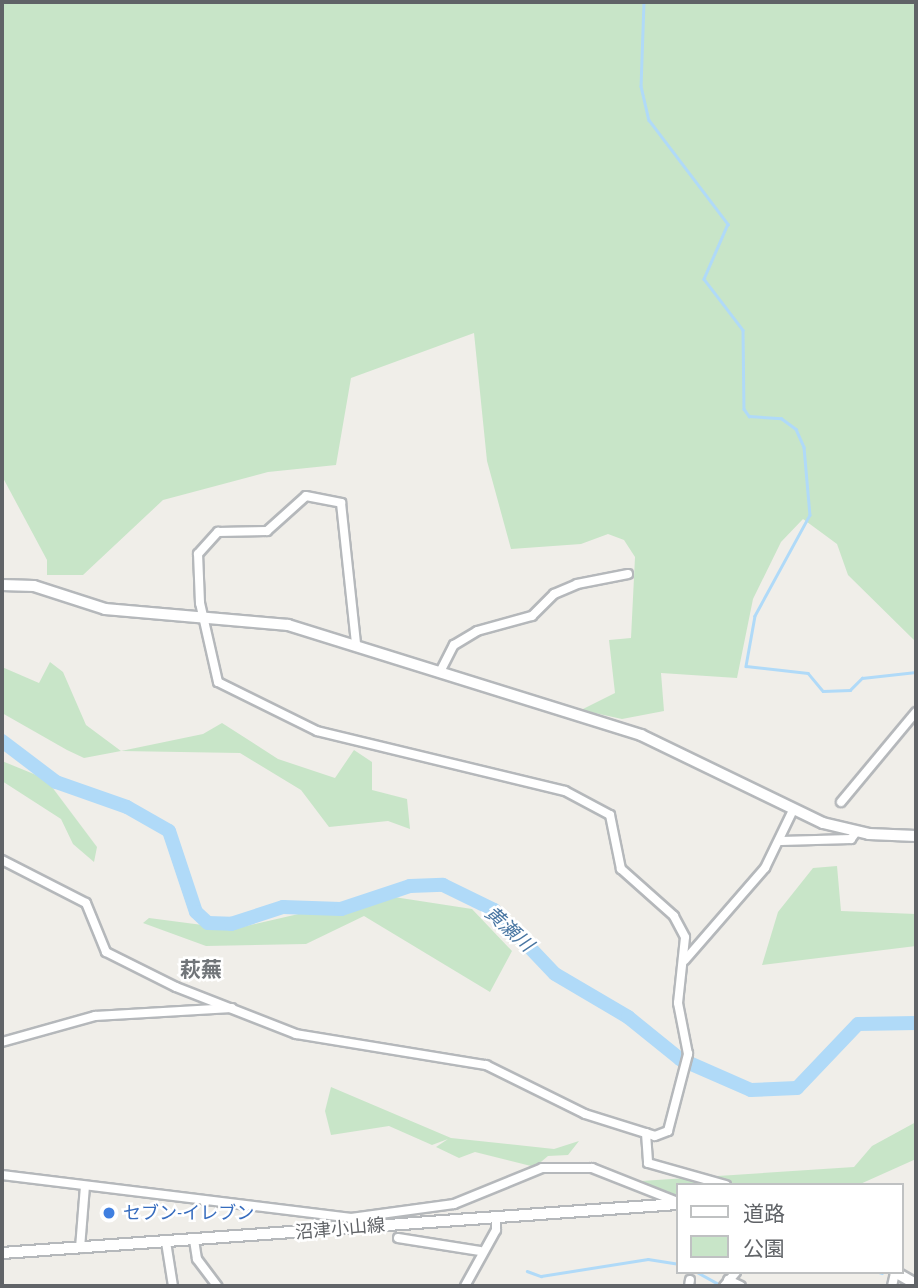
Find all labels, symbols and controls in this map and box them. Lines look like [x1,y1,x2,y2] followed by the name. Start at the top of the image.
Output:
[480,901,538,957] water label: 黄瀬川
[180,957,222,983] district label: 萩蕪
[676,1183,904,1274] legend
[743,1200,785,1227] text: 道路
[123,1202,254,1224] place label: セブン-イレブン
[101,1205,117,1221] marker: セブン-イレブン
[294,1214,386,1244] street label: 沼津小山線
[743,1235,785,1262] text: 公園

